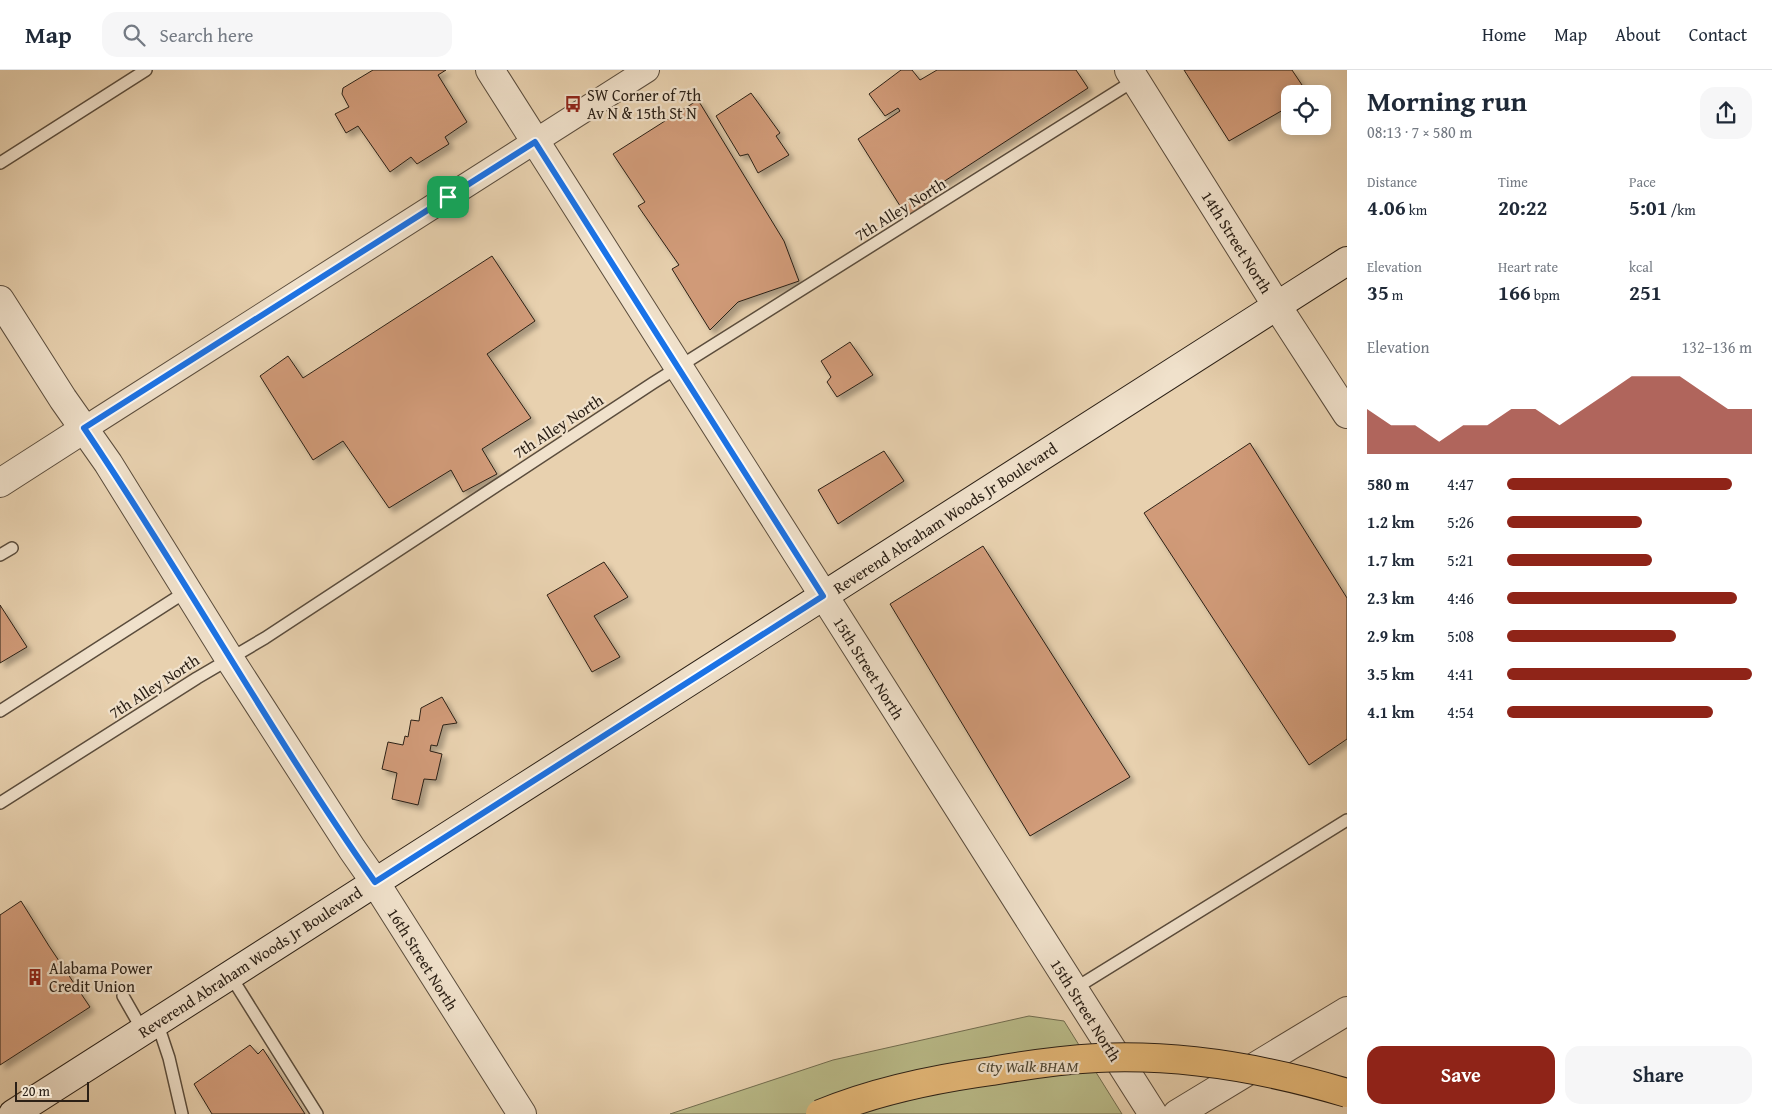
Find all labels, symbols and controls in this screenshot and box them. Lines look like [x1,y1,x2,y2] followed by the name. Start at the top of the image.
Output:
[102,12,452,57] search box
[25,17,72,52] text: Map
[120,21,148,49] icon: search
[160,21,253,49] text: Search here
[1482,21,1526,48] text: Home
[1554,21,1587,48] text: Map
[1615,21,1661,48] text: About
[1689,21,1747,48] text: Contact
[1367,80,1527,121] text: Morning run
[587,83,701,125] place label: SW Corner of 7th Av N & 15th St N
[1281,85,1331,135] map controls
[1281,85,1331,135] button: locate
[1700,87,1752,139] button: share
[563,94,583,114] bus stop icon: SW Corner of 7th Av N & 15th St N
[1367,120,1472,144] text: 08:13 · 7 × 580 m
[850,171,950,247] street label: 7th Alley North
[1367,172,1417,192] text: Distance
[1498,172,1528,192] text: Time
[1629,172,1656,192] text: Pace
[427,176,469,218] pin
[434,183,462,211] icon: arrive
[1196,186,1278,298] street label: 14th Street North
[1367,192,1406,223] text: 4.06
[1498,192,1547,223] text: 20:22
[1629,192,1668,223] text: 5:01
[1406,200,1427,220] text: km
[1668,200,1696,220] text: /km
[1367,257,1422,277] text: Elevation
[1498,257,1558,277] text: Heart rate
[1629,257,1653,277] text: kcal
[1367,277,1389,308] text: 35
[1498,277,1531,308] text: 166
[1629,277,1662,308] text: 251
[1389,285,1403,305] text: m
[1531,285,1560,305] text: bpm
[1367,335,1430,359] text: Elevation
[1682,335,1752,359] text: 132–136 m
[508,388,608,464] street label: 7th Alley North
[828,436,1062,600] street label: Reverend Abraham Woods Jr Boulevard
[1367,472,1409,496] text: 580 m
[1447,472,1474,496] text: 4:47
[1367,510,1414,534] text: 1.2 km
[1447,510,1474,534] text: 5:26
[1367,548,1414,572] text: 1.7 km
[1447,548,1474,572] text: 5:21
[1367,586,1414,610] text: 2.3 km
[1447,586,1474,610] text: 4:46
[828,612,910,724] street label: 15th Street North
[1367,624,1414,648] text: 2.9 km
[1447,624,1474,648] text: 5:08
[104,648,204,724] street label: 7th Alley North
[1367,662,1414,686] text: 3.5 km
[1447,662,1474,686] text: 4:41
[1367,700,1414,724] text: 4.1 km
[1447,700,1474,724] text: 4:54
[133,880,367,1044] street label: Reverend Abraham Woods Jr Boulevard
[382,903,464,1015] street label: 16th Street North
[1045,954,1127,1066] street label: 15th Street North
[49,956,153,998] place label: Alabama Power Credit Union
[25,967,45,987] building icon: Alabama Power Credit Union
[1367,1046,1555,1104] button: Save
[1565,1046,1752,1104] button: Share
[978,1054,1079,1078] park label: City Walk BHAM
[15,1079,89,1102] scale bar
[22,1081,50,1101] text: 20 m

